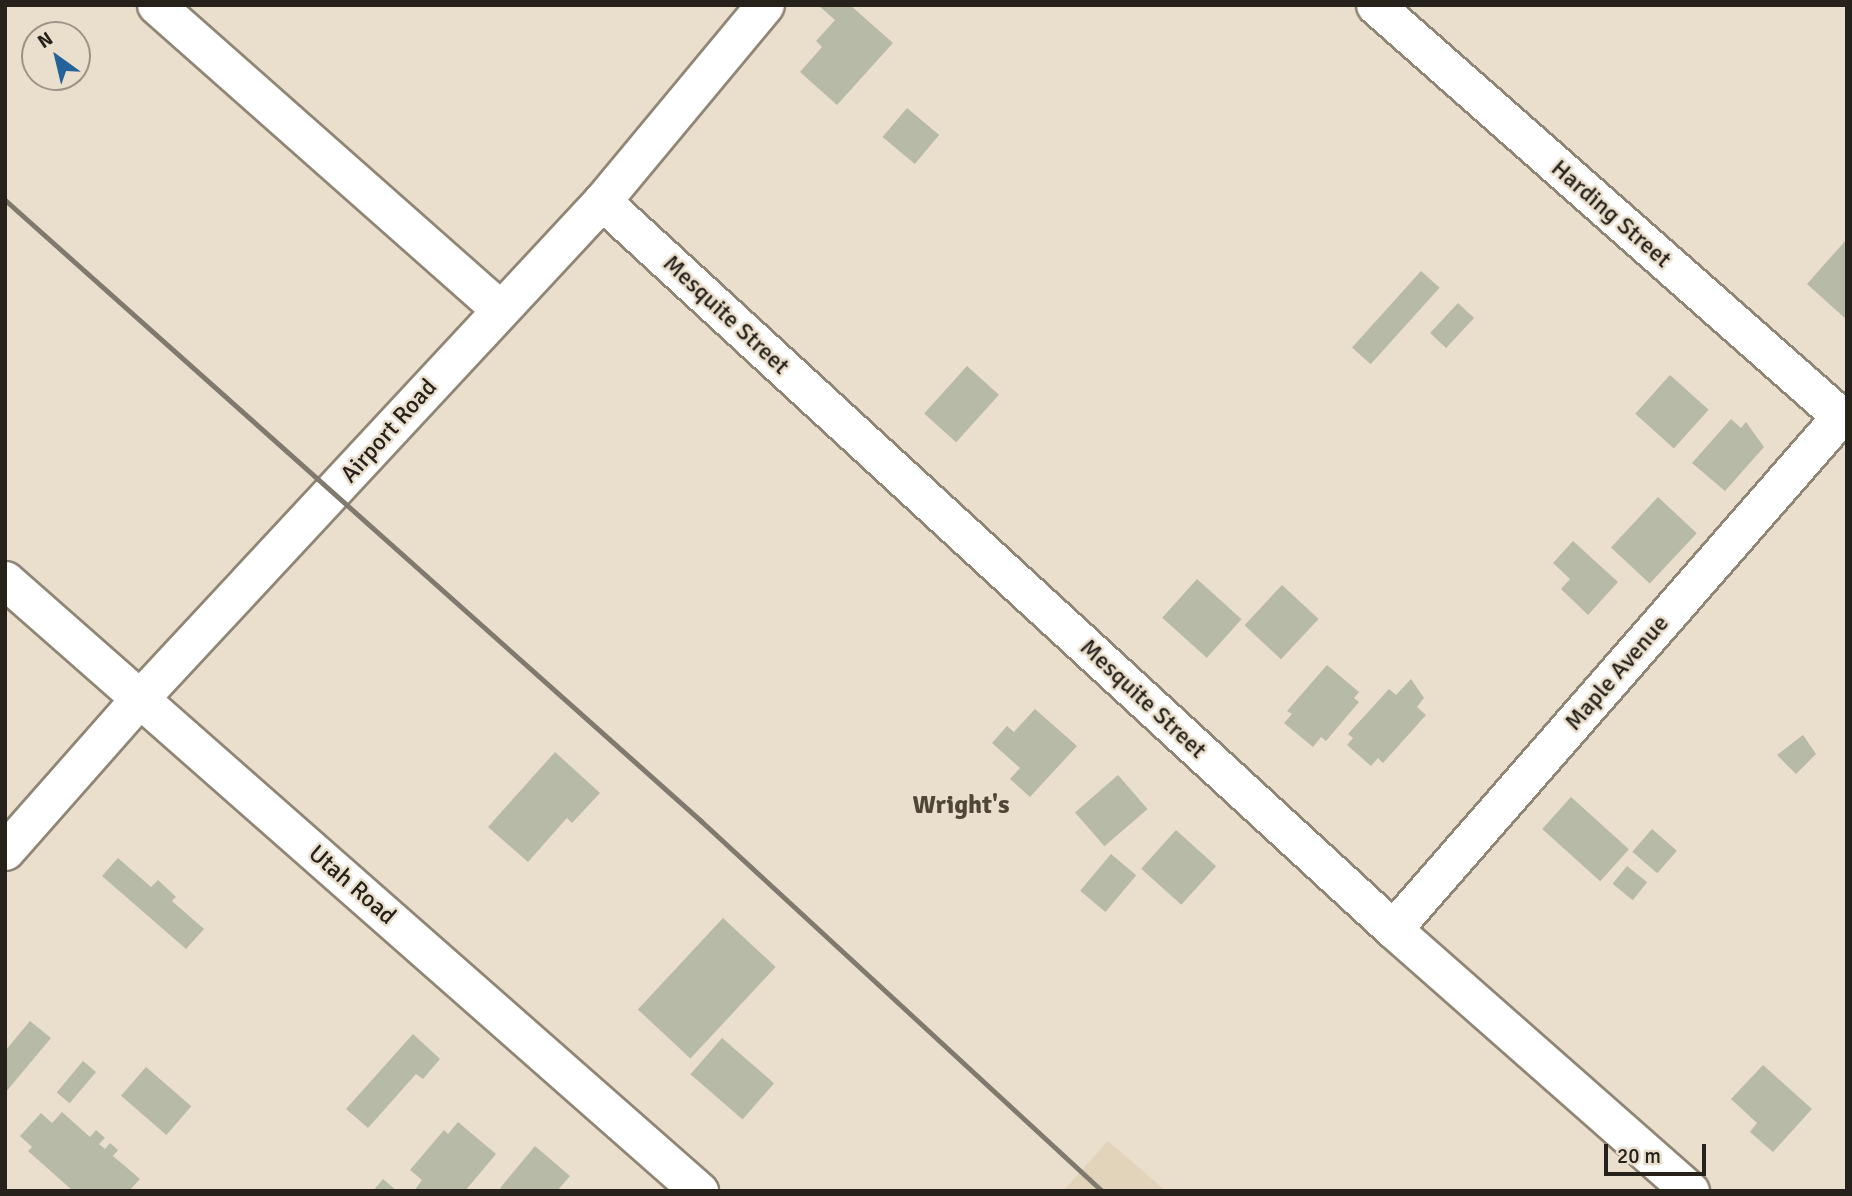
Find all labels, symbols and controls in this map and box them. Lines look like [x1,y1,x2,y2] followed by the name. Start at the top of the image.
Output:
[21,21,91,91] north arrow
[33,27,58,54] text: N
[1545,154,1677,274] street label: Harding Street
[657,249,795,381] street label: Mesquite Street
[335,373,443,489] street label: Airport Road
[1559,609,1675,737] street label: Maple Avenue
[1074,633,1212,765] street label: Mesquite Street
[913,790,1009,822] district label: Wright's
[302,839,402,931] street label: Utah Road
[1607,1130,1708,1174] scale bar
[1617,1143,1661,1169] text: 20 m

